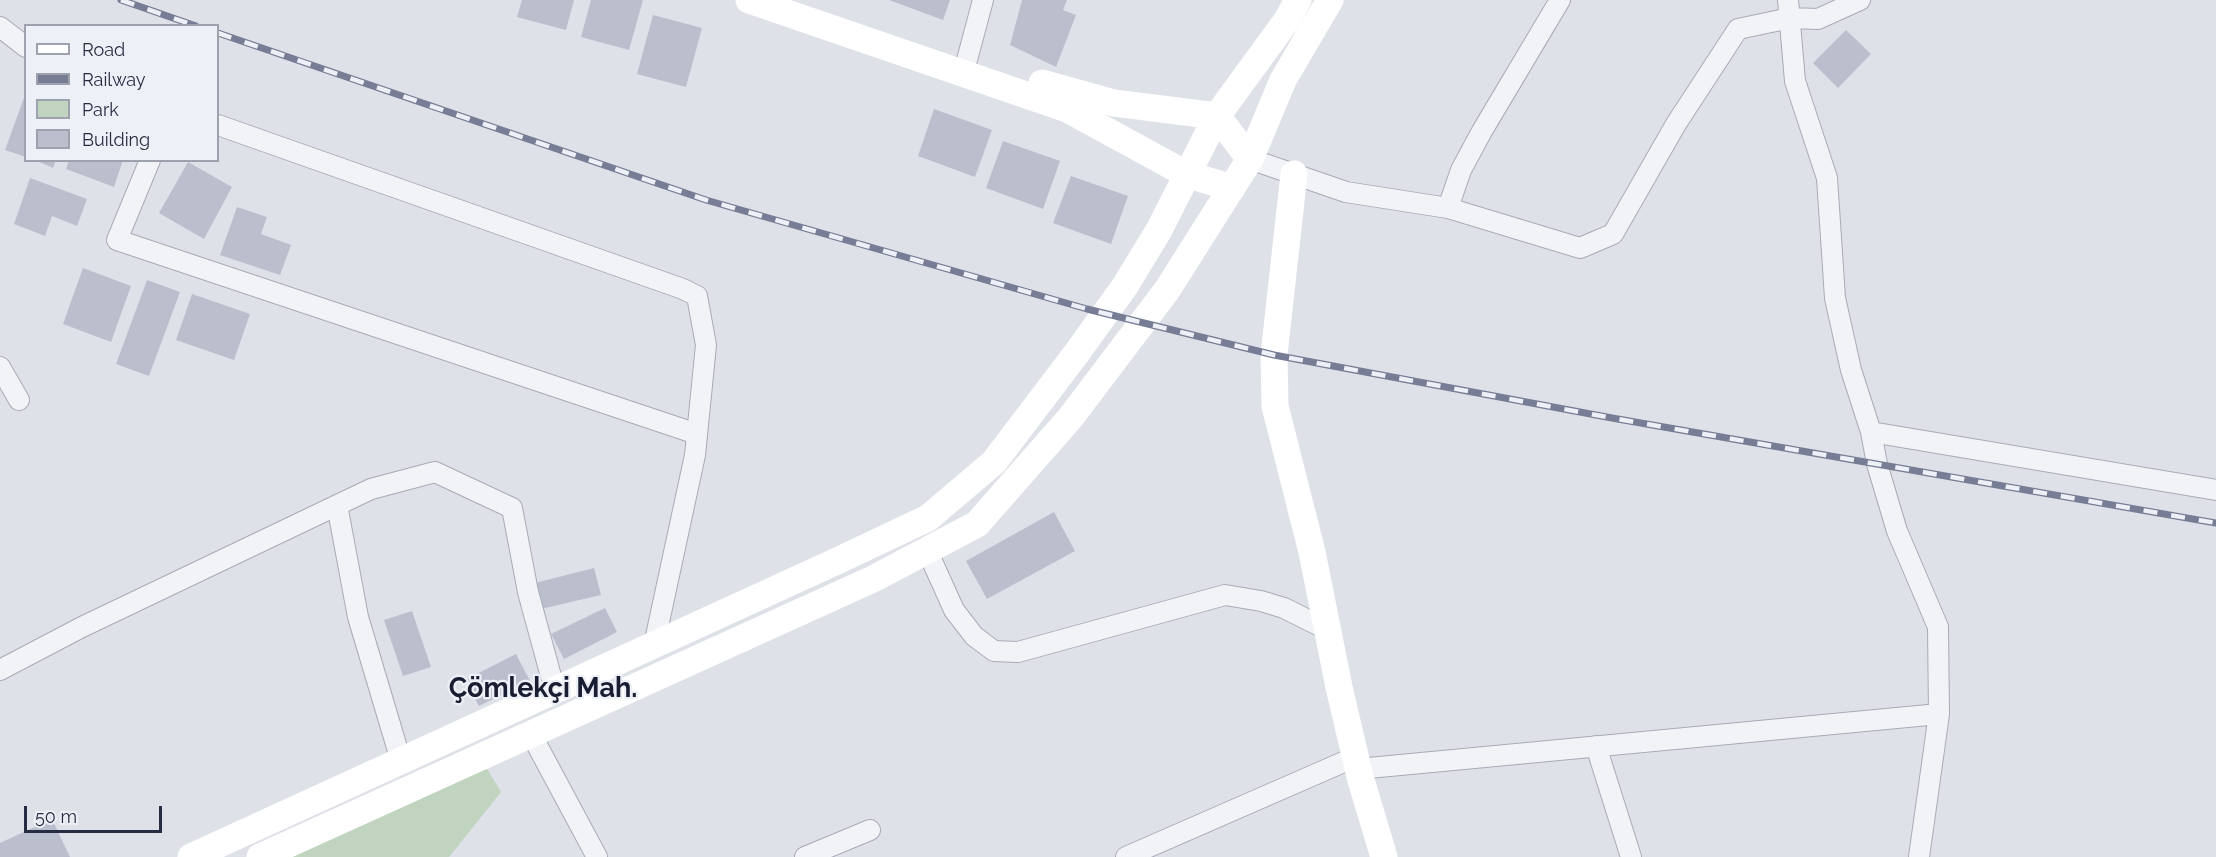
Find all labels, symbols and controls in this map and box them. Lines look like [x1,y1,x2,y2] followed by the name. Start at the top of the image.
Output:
[24,24,219,162] legend
[82,39,125,60] text: Road
[82,69,146,90] text: Railway
[82,99,119,120] text: Park
[82,129,150,150] text: Building
[449,673,637,705] district label: Çömlekçi Mah.
[27,794,165,832] scale bar
[35,806,77,827] text: 50 m

